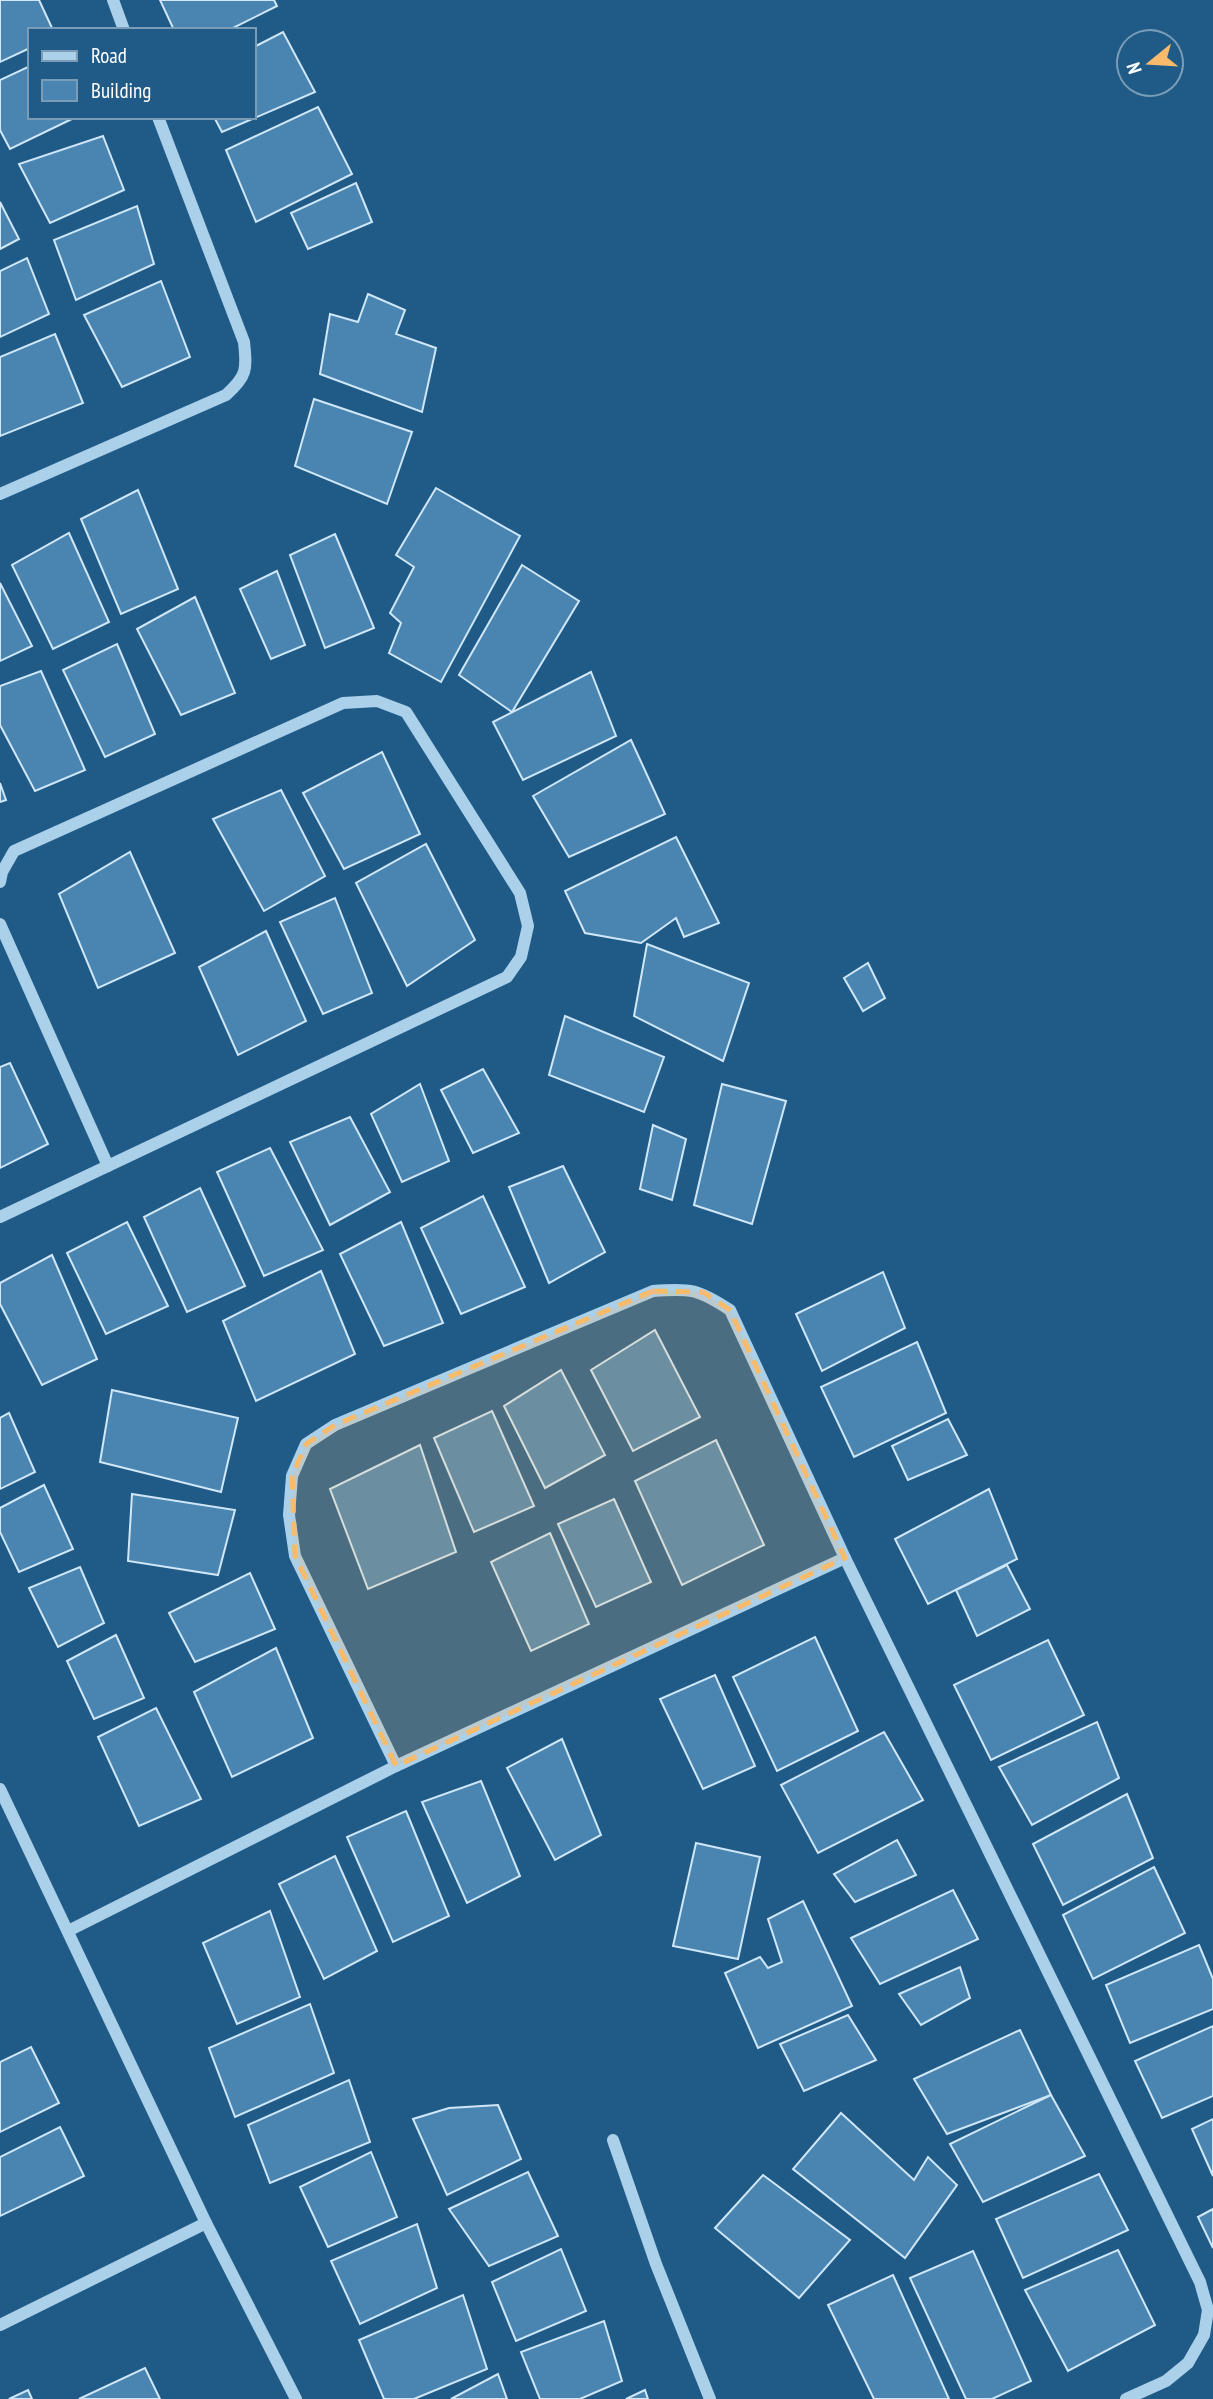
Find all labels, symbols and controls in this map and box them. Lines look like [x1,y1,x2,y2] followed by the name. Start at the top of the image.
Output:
[28,28,256,119] legend
[1115,28,1185,98] north arrow
[91,42,127,69] text: Road
[1121,60,1147,77] text: N
[91,77,151,104] text: Building

